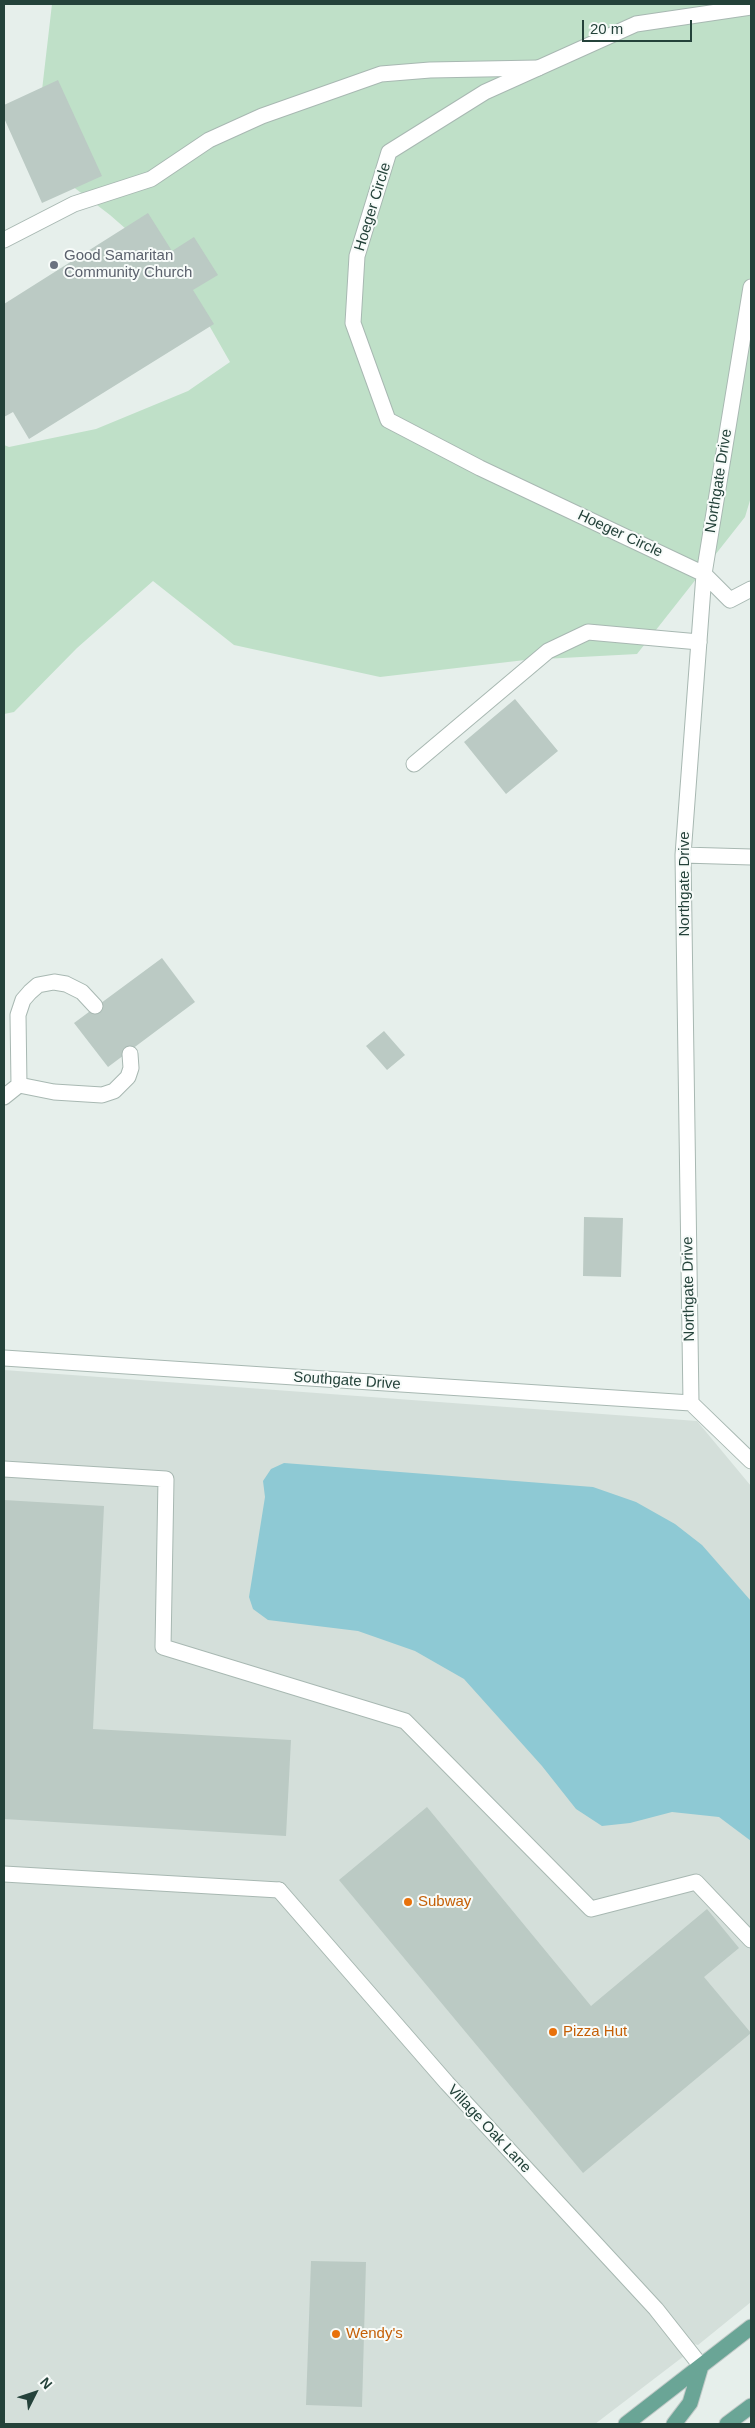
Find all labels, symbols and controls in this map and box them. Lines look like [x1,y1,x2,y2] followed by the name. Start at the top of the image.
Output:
[585,10,695,42] scale bar
[590,20,623,37] text: 20 m
[351,161,395,253] street label: Hoeger Circle
[64,247,192,282] place label: Good Samaritan Community Church
[48,259,60,271] marker: Good Samaritan Community Church
[702,428,736,534] street label: Northgate Drive
[575,506,665,562] street label: Hoeger Circle
[676,831,694,937] street label: Northgate Drive
[679,1236,699,1342] street label: Northgate Drive
[293,1368,401,1394] street label: Southgate Drive
[418,1893,471,1911] place label: Subway
[402,1896,414,1908] marker: Subway
[563,2023,627,2041] place label: Pizza Hut
[547,2026,559,2038] marker: Pizza Hut
[444,2081,534,2177] street label: Village Oak Lane
[346,2325,403,2343] place label: Wendy's
[330,2328,342,2340] marker: Wendy's
[10,2368,60,2418] north arrow
[37,2374,56,2392] text: N

